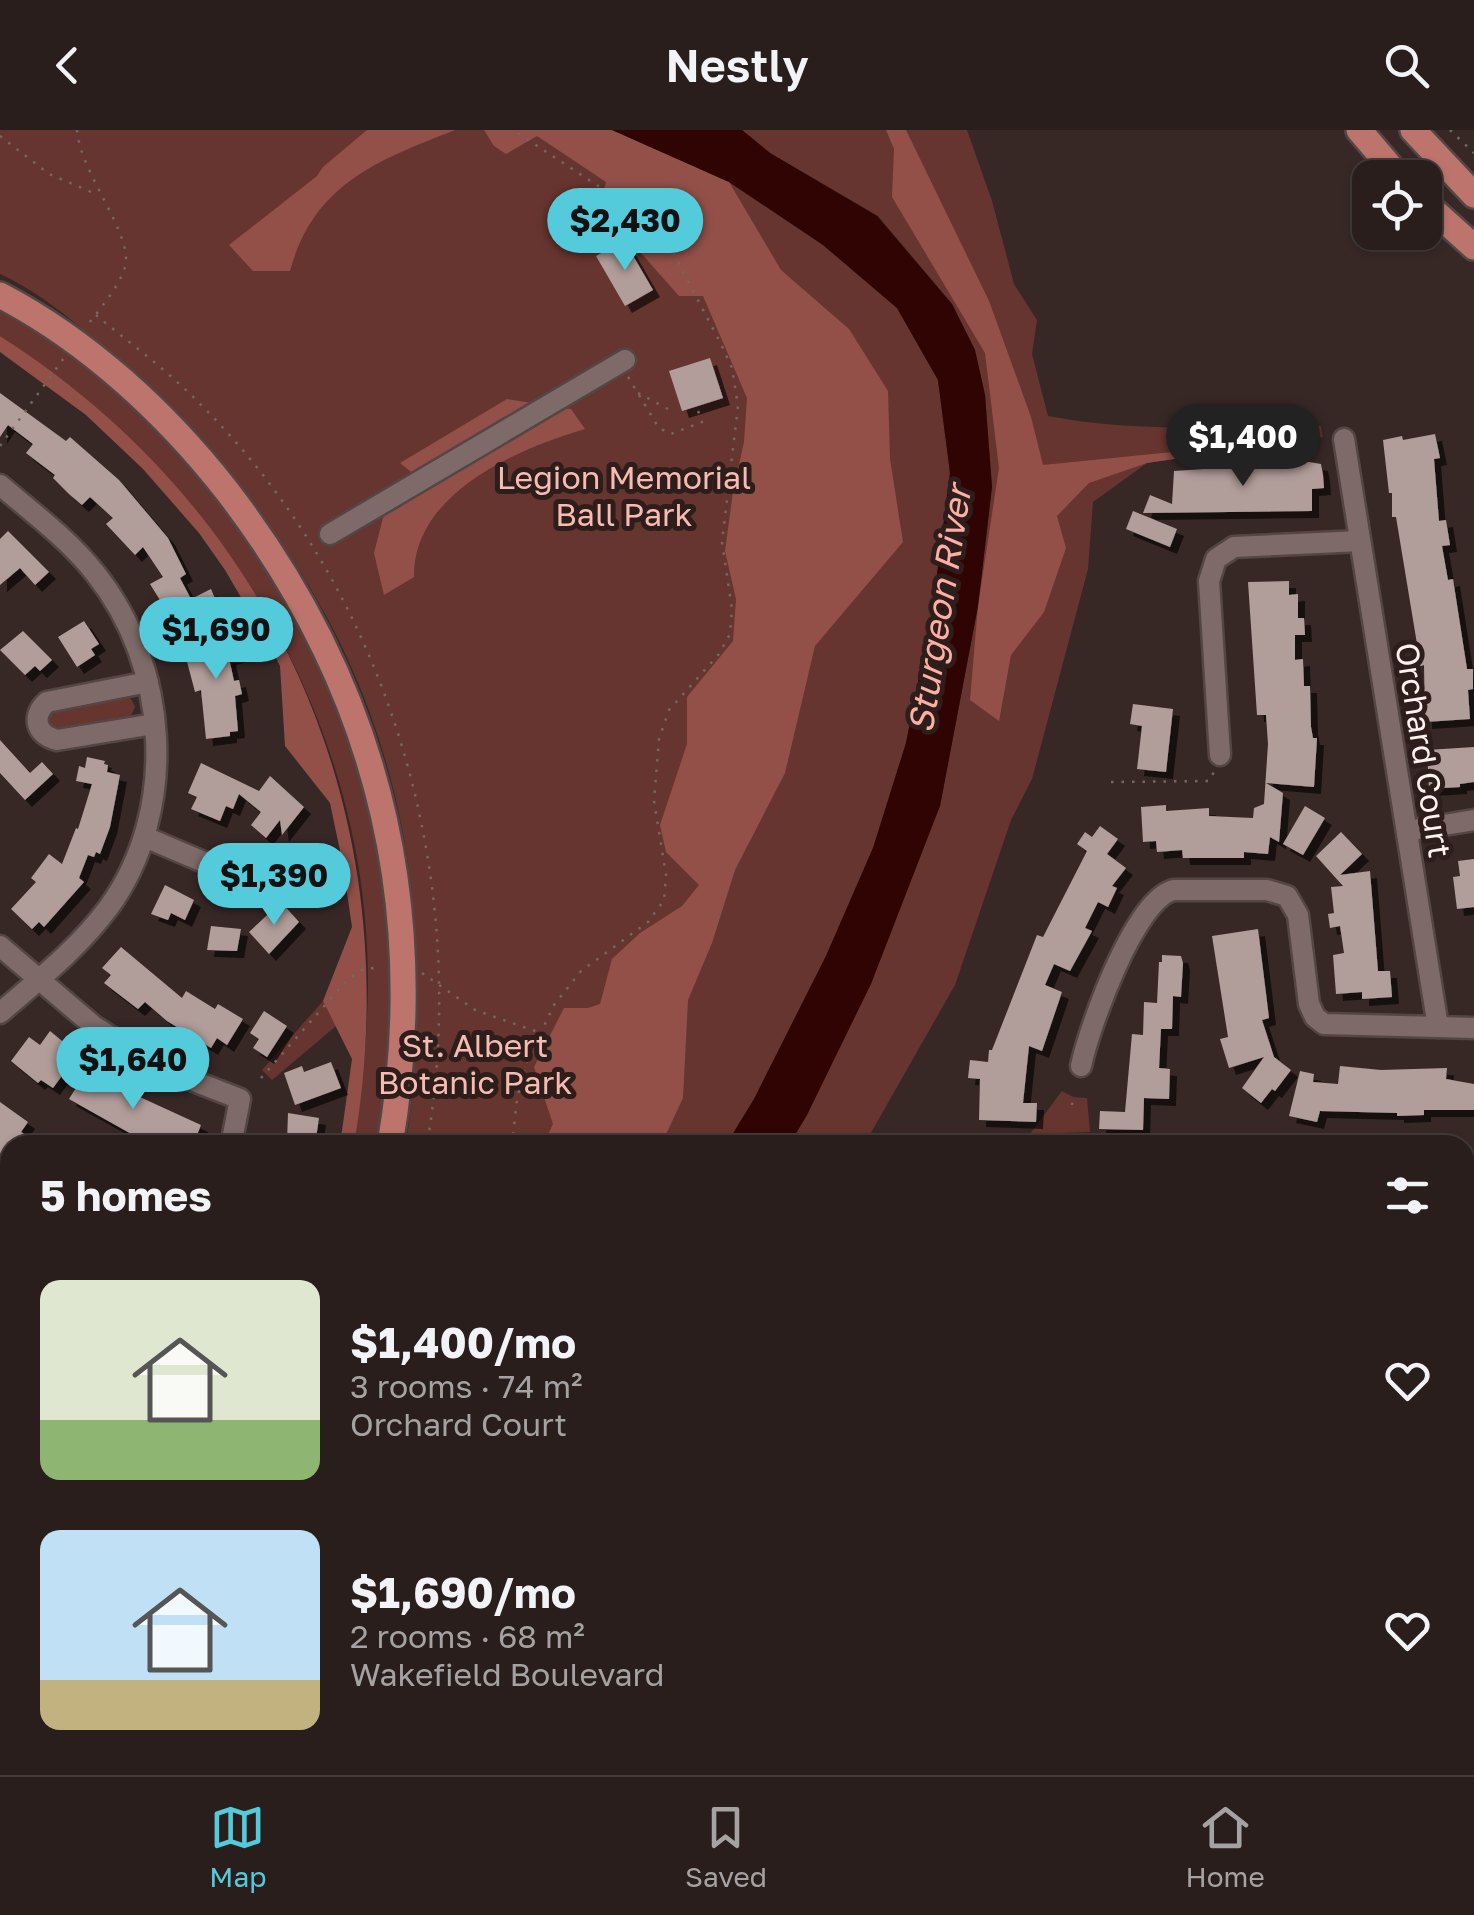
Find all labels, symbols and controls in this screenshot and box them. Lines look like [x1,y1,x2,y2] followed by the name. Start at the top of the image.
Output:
[40,38,95,93] icon: back
[665,38,809,92] text: Nestly
[1379,38,1434,93] icon: search
[1352,160,1442,250] map controls
[1352,160,1442,250] button: locate
[544,188,706,273] pin: $2,430
[569,201,681,239] text: $2,430
[1162,404,1324,489] pin: $1,400
[1188,417,1298,455] text: $1,400
[497,458,751,533] park label: Legion Memorial Ball Park
[899,478,980,735] water label: Sturgeon River
[135,597,297,682] pin: $1,690
[161,610,271,648] text: $1,690
[1388,640,1460,860] street label: Orchard Court
[193,843,355,928] pin: $1,390
[220,856,328,894] text: $1,390
[378,1026,572,1101] park label: St. Albert Botanic Park
[52,1027,214,1112] pin: $1,640
[78,1040,188,1078] text: $1,640
[1380,1168,1435,1223] icon: filters
[40,1170,212,1220] text: 5 homes
[350,1317,576,1367] text: $1,400/mo
[120,1320,240,1440] icon: home
[1380,1353,1435,1408] icon: heart
[350,1367,582,1405] text: 3 rooms · 74 m²
[350,1405,567,1443] text: Orchard Court
[350,1567,576,1617] text: $1,690/mo
[120,1570,240,1690] icon: home
[1380,1603,1435,1658] icon: heart
[350,1617,585,1655] text: 2 rooms · 68 m²
[350,1655,664,1693] text: Wakefield Boulevard
[209,1800,266,1893] tab: Map
[685,1800,767,1893] tab: Saved
[1186,1800,1265,1893] tab: Home

